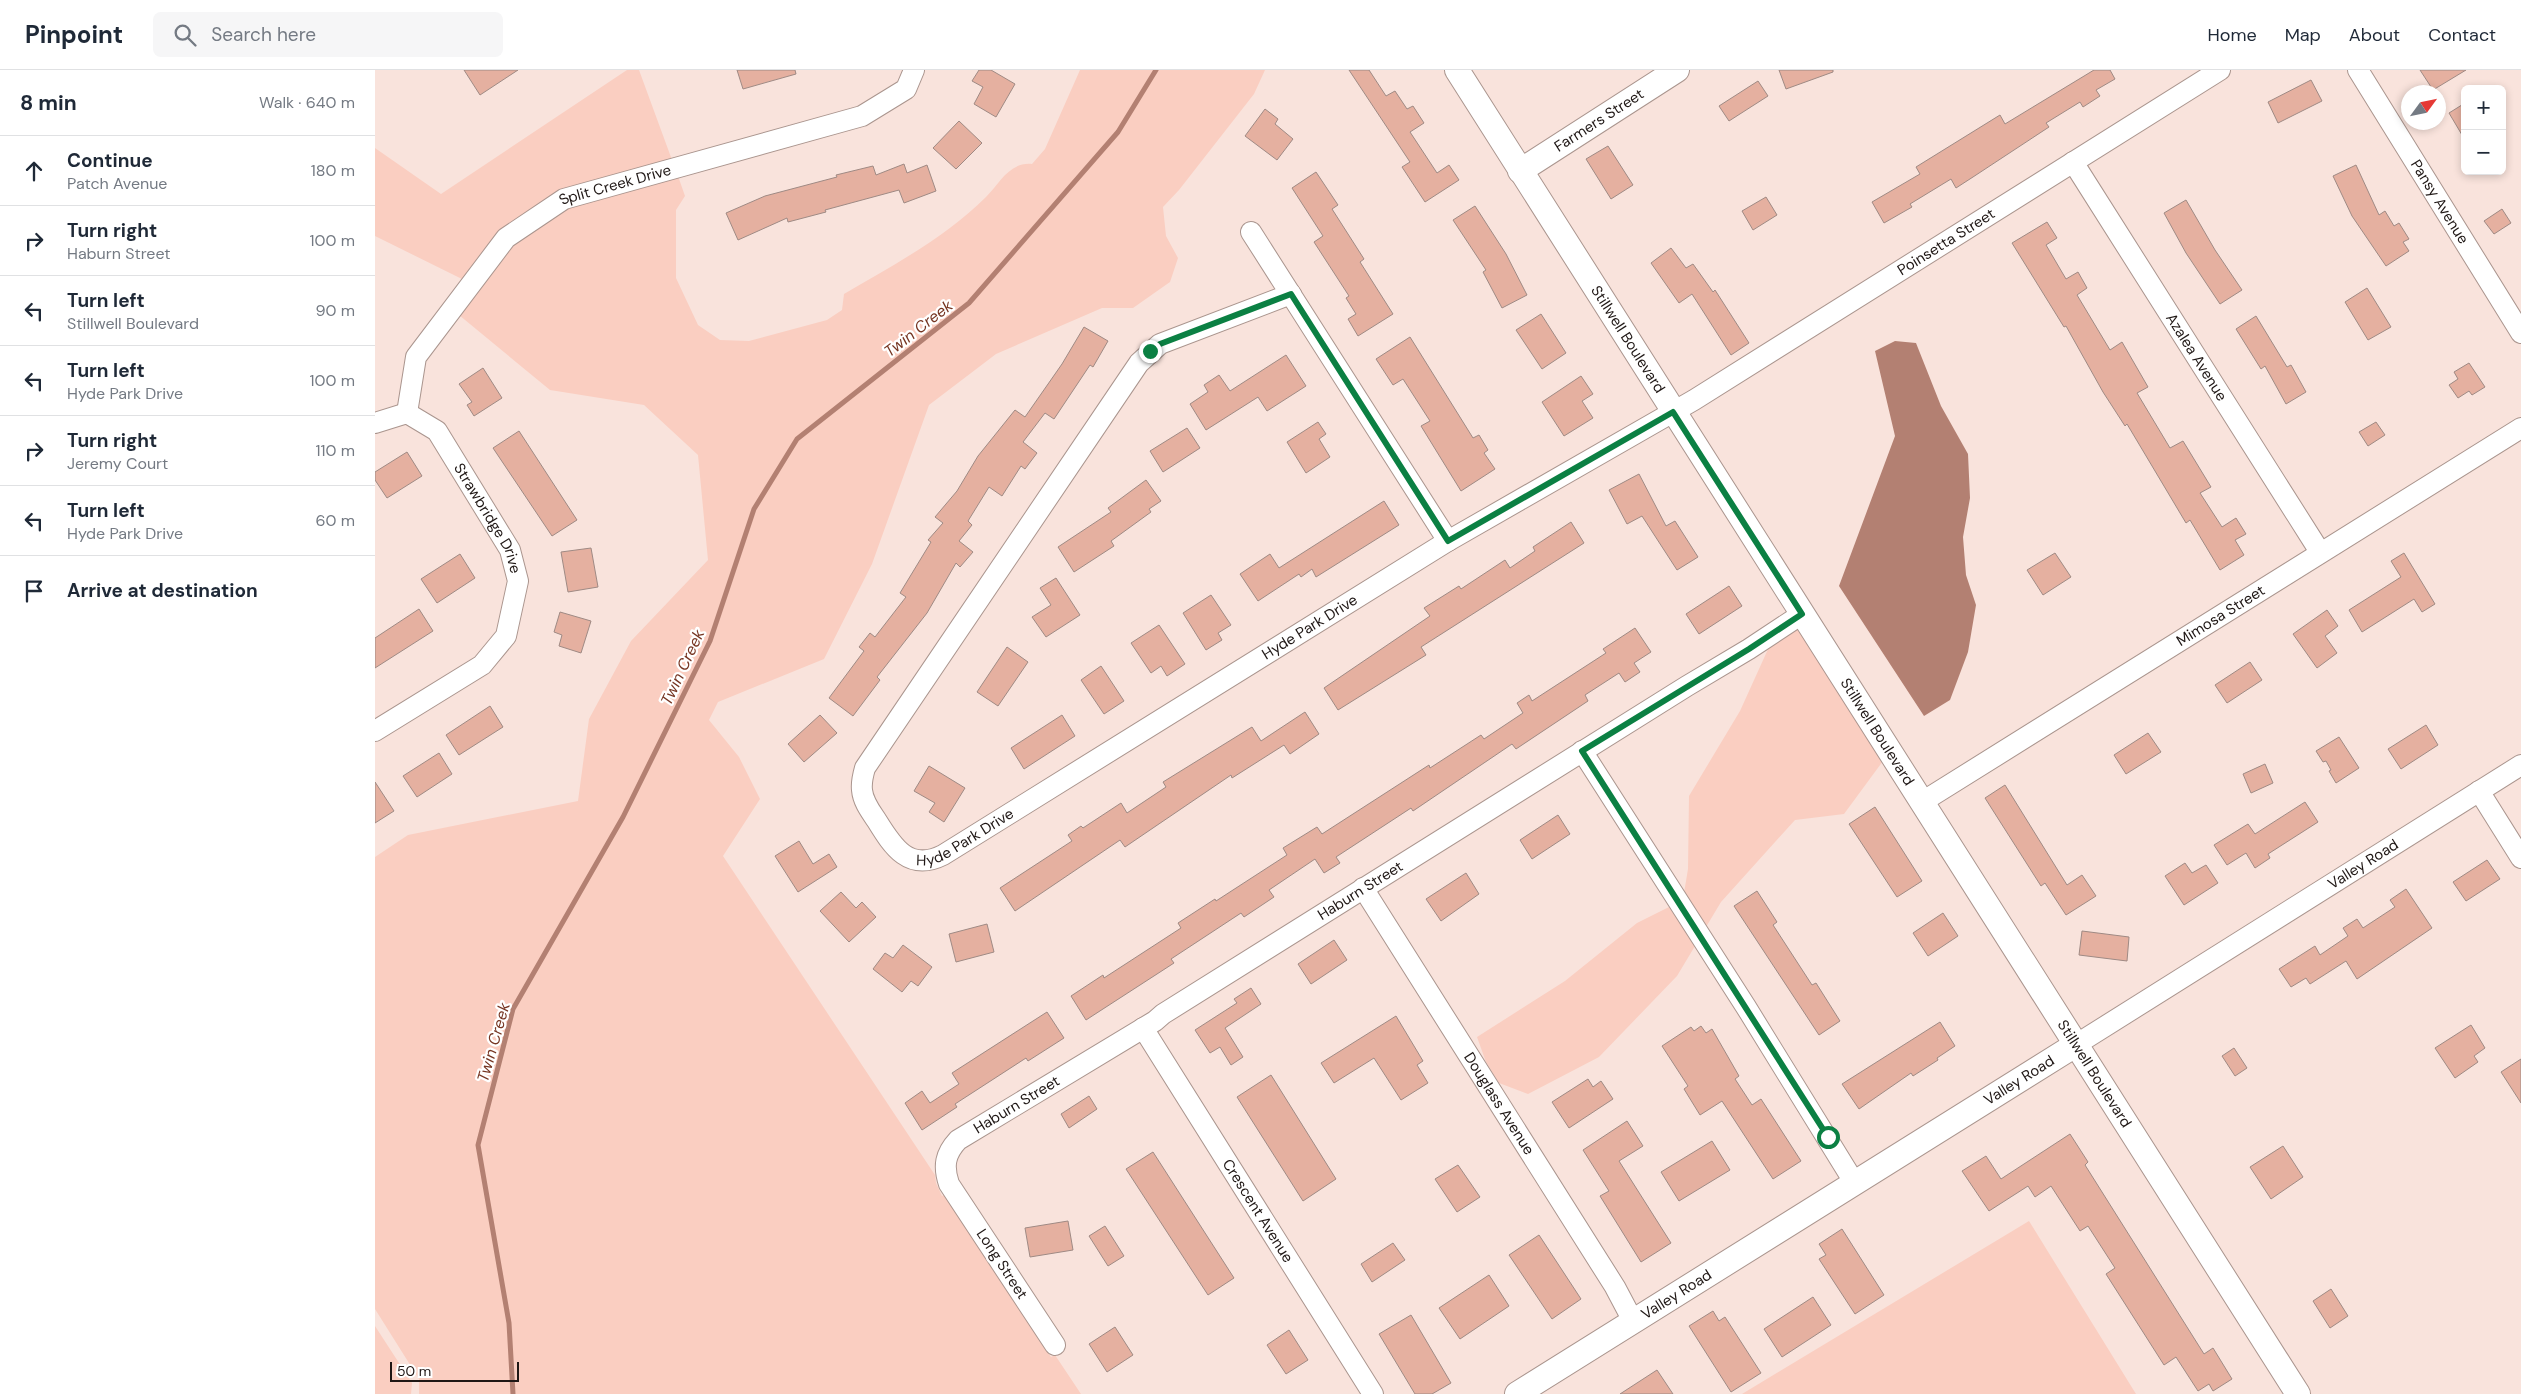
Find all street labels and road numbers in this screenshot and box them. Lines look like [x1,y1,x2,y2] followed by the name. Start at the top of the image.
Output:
[1550,84,1648,156] street label: Farmers Street
[2406,156,2473,248] street label: Pansy Avenue
[555,160,673,210] street label: Split Creek Drive
[1893,204,1999,280] street label: Poinsetta Street
[1586,282,1670,397] street label: Stillwell Boulevard
[2161,310,2232,405] street label: Azalea Avenue
[449,460,526,576] street label: Strawbridge Drive
[2173,580,2269,651] street label: Mimosa Street
[1258,590,1361,664] street label: Hyde Park Drive
[1836,674,1919,789] street label: Stillwell Boulevard
[916,804,1017,871] street label: Hyde Park Drive
[2324,835,2402,894] street label: Valley Road
[1314,856,1407,925] street label: Haburn Street
[2053,1016,2136,1131] street label: Stillwell Boulevard
[1459,1048,1539,1159] street label: Douglass Avenue
[1980,1051,2058,1110] street label: Valley Road
[970,1071,1063,1138] street label: Haburn Street
[1218,1155,1298,1266] street label: Crescent Avenue
[972,1225,1032,1303] street label: Long Street
[1637,1265,1715,1324] street label: Valley Road

